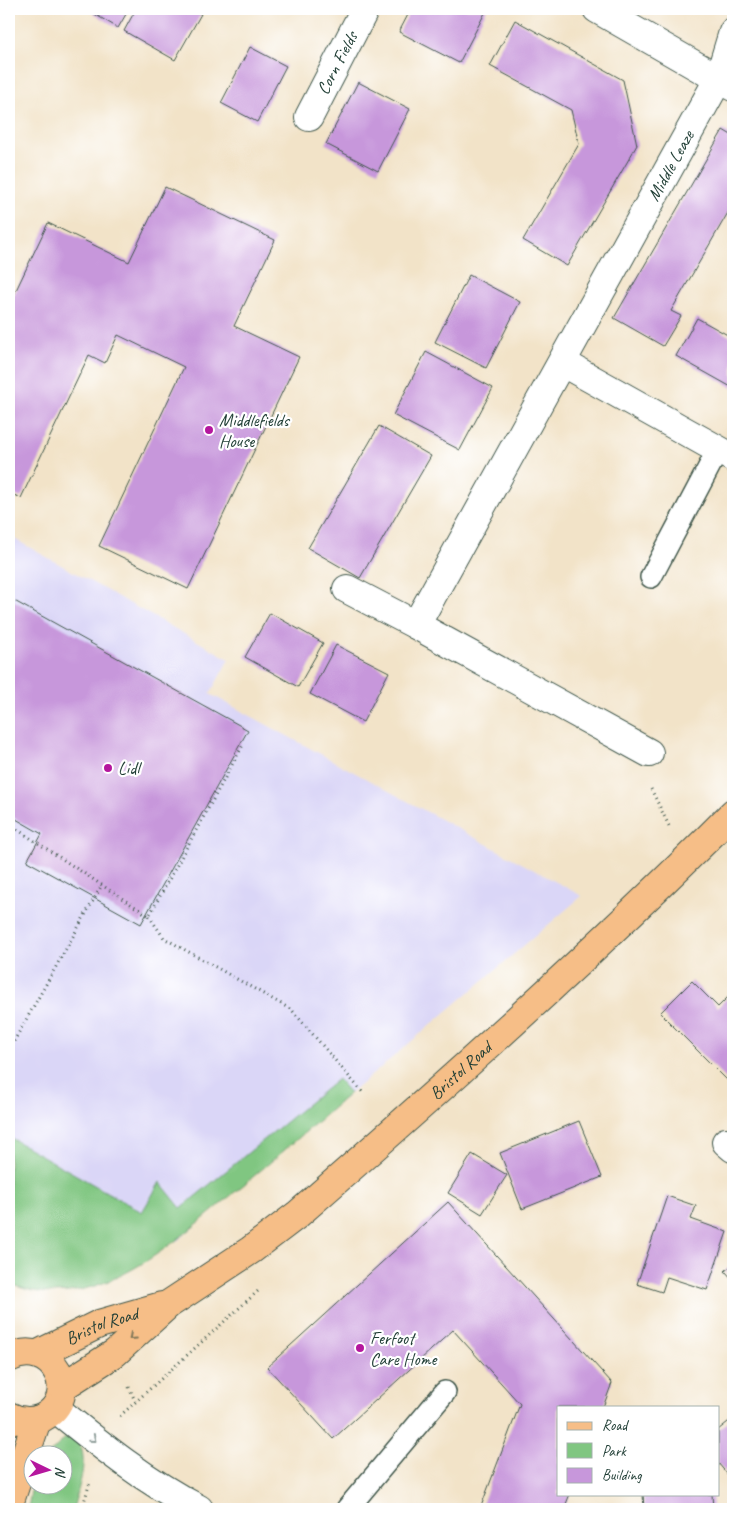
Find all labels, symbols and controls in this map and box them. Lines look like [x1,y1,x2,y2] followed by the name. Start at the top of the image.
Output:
[312,26,363,98] street label: Corn Fields
[642,126,699,205] street label: Middle Leaze
[219,409,291,452] place label: Middlefields House
[203,424,215,436] marker: Middlefields House
[118,757,142,779] place label: Lidl
[102,762,114,774] marker: Lidl
[425,1035,498,1104] street label: Bristol Road
[62,1302,143,1350] street label: Bristol Road
[370,1327,438,1370] place label: Ferfoot Care Home
[129,1331,138,1340] one-way arrow
[354,1342,366,1354] marker: Ferfoot Care Home
[557,1406,720,1496] legend
[602,1416,629,1435] text: Road
[87,1433,96,1441] one-way arrow
[602,1442,627,1461] text: Park
[22,1446,72,1496] north arrow
[51,1466,69,1478] text: N
[602,1466,642,1485] text: Building

